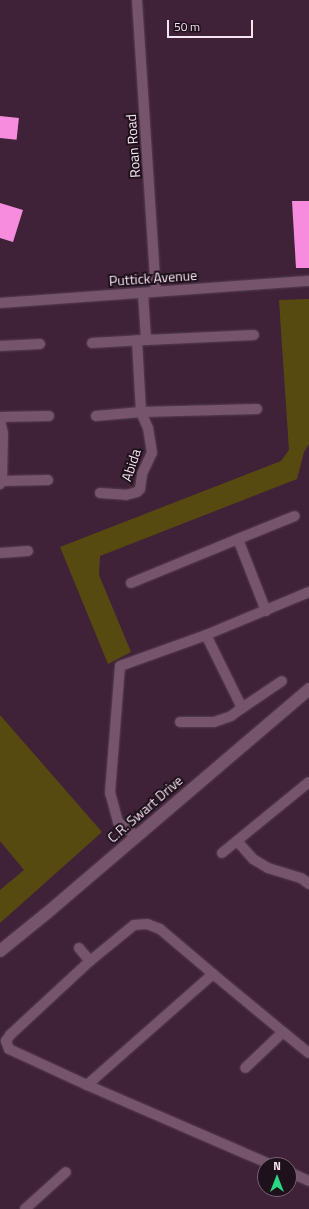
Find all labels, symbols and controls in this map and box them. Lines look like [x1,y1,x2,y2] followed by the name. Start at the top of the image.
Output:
[169,12,255,38] scale bar
[174,17,200,36] text: 50 m
[122,114,144,178] street label: Roan Road
[108,267,198,289] street label: Puttick Avenue
[118,447,144,483] street label: Abida
[104,772,186,846] street label: C.R. Swart Drive
[257,1157,297,1197] north arrow
[273,1158,281,1174] text: N

